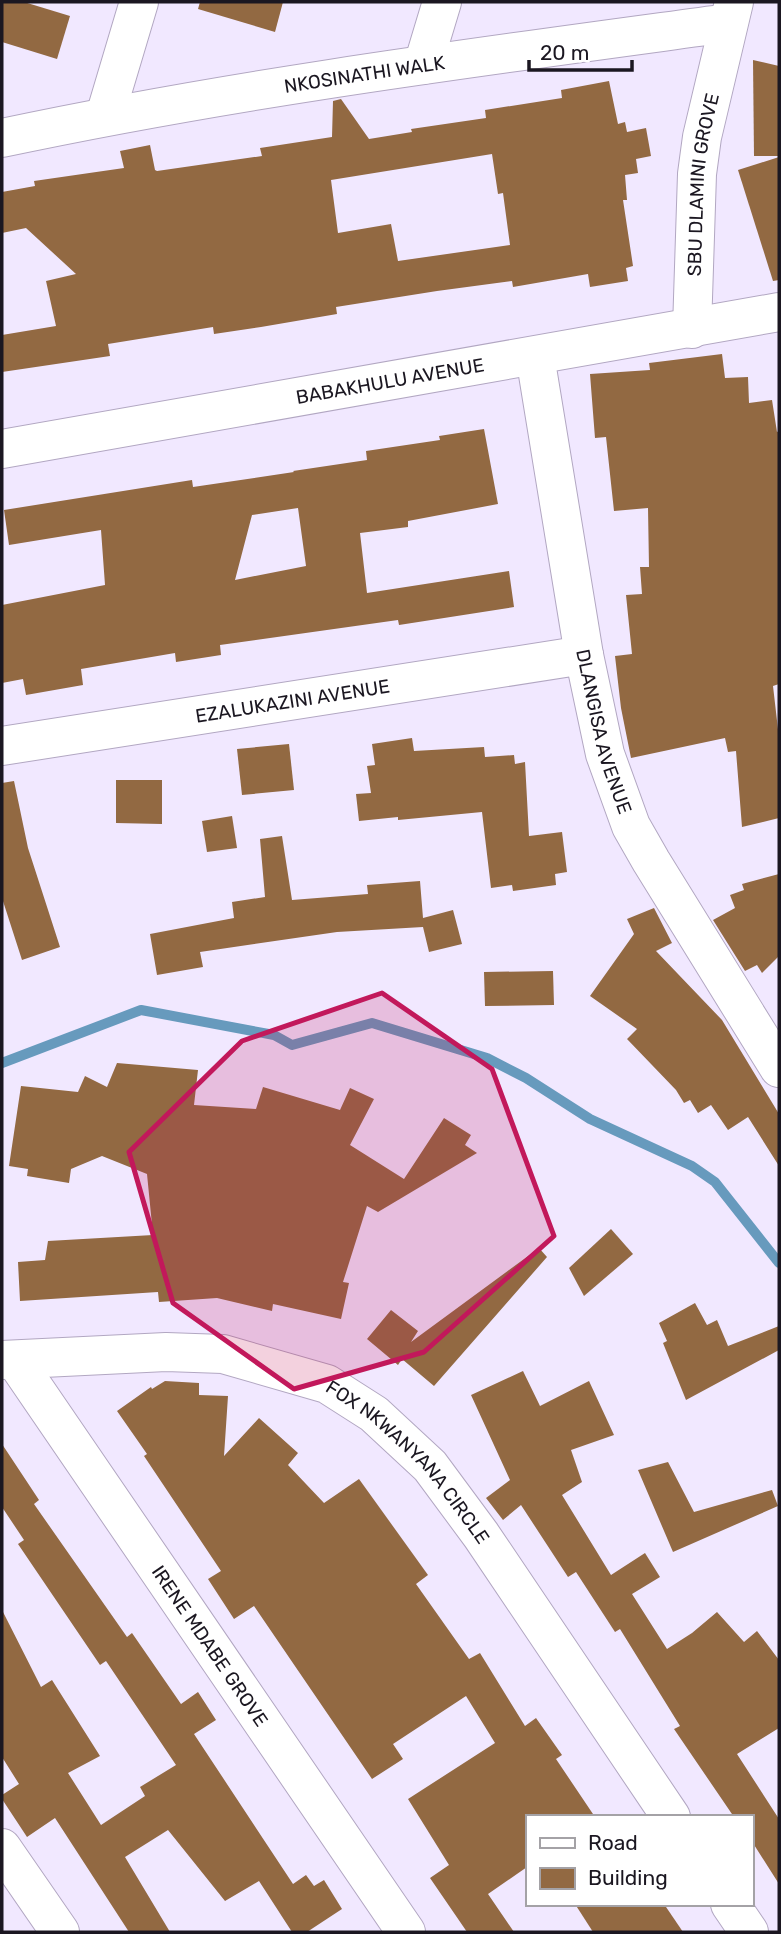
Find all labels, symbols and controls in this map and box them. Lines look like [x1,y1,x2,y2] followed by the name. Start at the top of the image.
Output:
[529,28,632,72] scale bar
[540,40,589,65] text: 20 m
[282,51,447,98] street label: NKOSINATHI WALK
[683,91,724,277] street label: SBU DLAMINI GROVE
[294,353,486,409] street label: BABAKHULU AVENUE
[571,647,637,817] street label: DLANGISA AVENUE
[194,675,391,728] street label: EZALUKAZINI AVENUE
[322,1375,494,1548] street label: FOX NKWANYANA CIRCLE
[147,1561,273,1731] street label: IRENE MDABE GROVE
[526,1815,753,1906] legend
[588,1830,638,1855] text: Road
[588,1865,668,1890] text: Building

